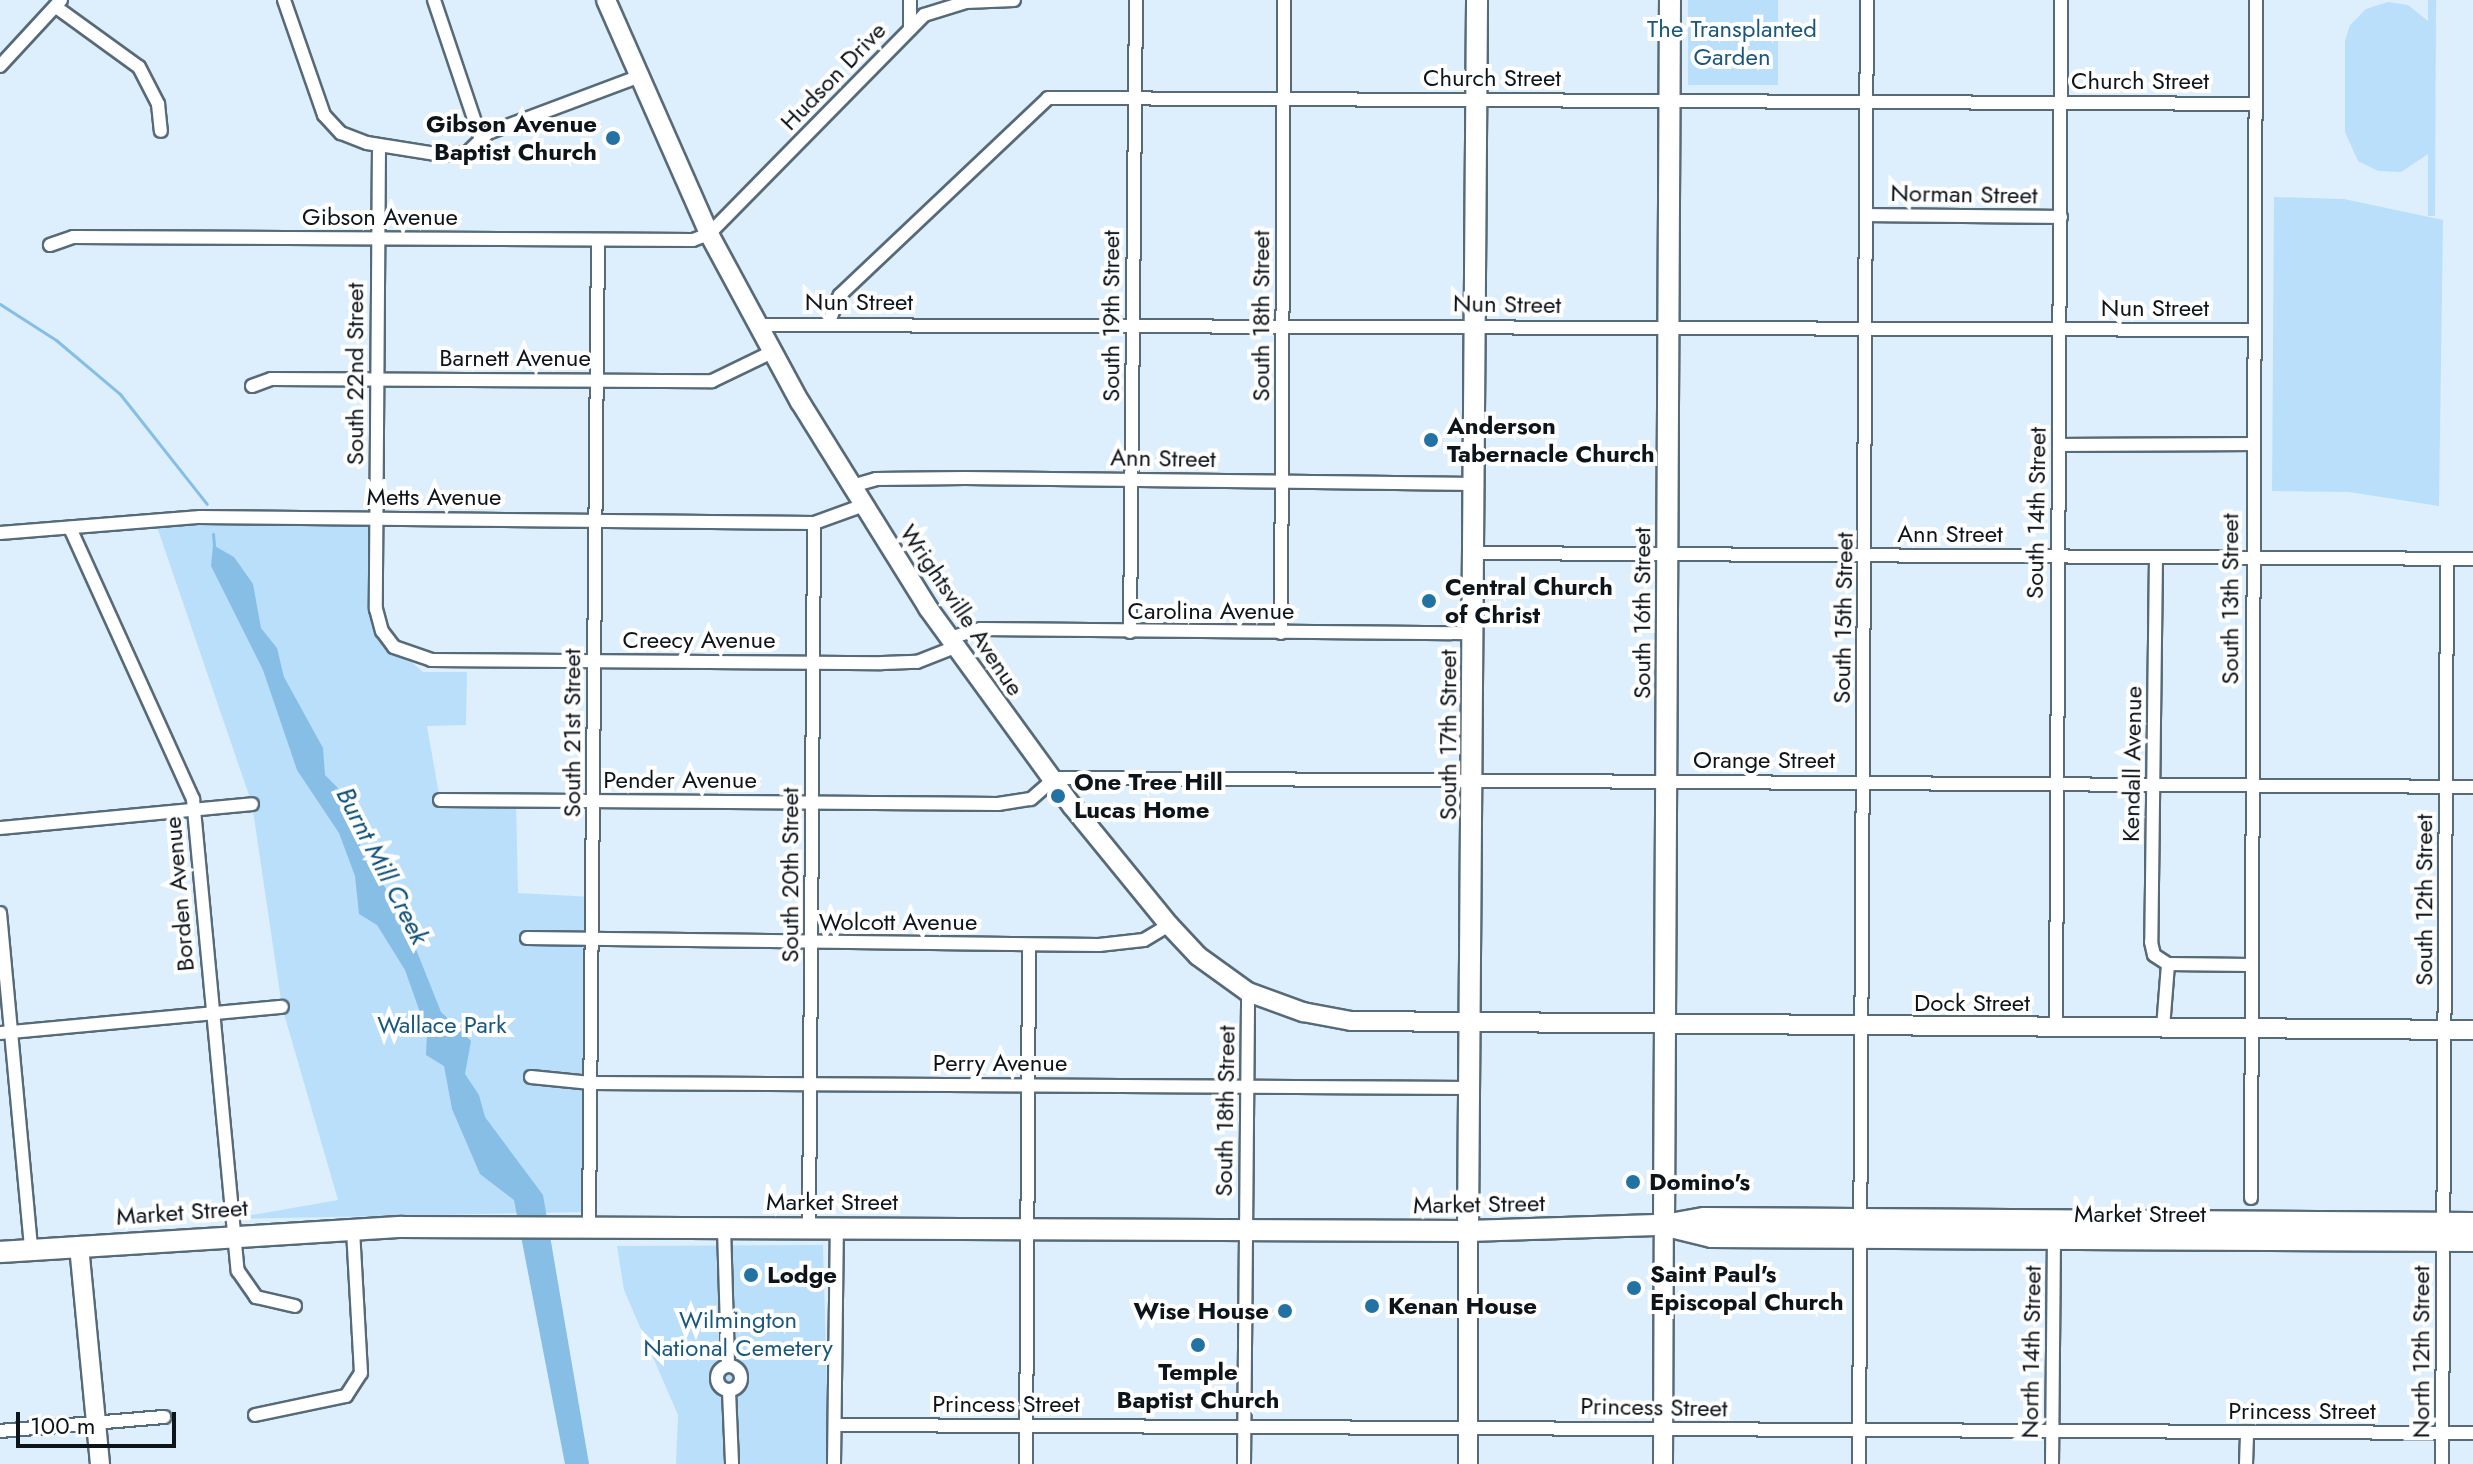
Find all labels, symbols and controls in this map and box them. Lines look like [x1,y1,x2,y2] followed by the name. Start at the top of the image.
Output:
[1647,15,1817,71] park label: The Transplanted Garden
[774,16,892,136] street label: Hudson Drive
[1423,64,1561,92] street label: Church Street
[2071,67,2209,95] street label: Church Street
[426,110,597,166] place label: Gibson Avenue Baptist Church
[604,129,622,147] marker: Gibson Avenue Baptist Church
[1890,178,2038,210] street label: Norman Street
[302,203,458,231] street label: Gibson Avenue
[1097,230,1125,402] street label: South 19th Street
[1247,230,1275,402] street label: South 18th Street
[341,283,369,465] street label: South 22nd Street
[805,288,913,316] street label: Nun Street
[1453,289,1561,319] street label: Nun Street
[2101,294,2209,322] street label: Nun Street
[439,344,591,372] street label: Barnett Avenue
[1447,412,1655,468] place label: Anderson Tabernacle Church
[2020,427,2052,599] street label: South 14th Street
[1422,431,1440,449] marker: Anderson Tabernacle Church
[1110,443,1216,473] street label: Ann Street
[367,483,501,511] street label: Metts Avenue
[2216,513,2244,685] street label: South 13th Street
[894,519,1030,701] street label: Wrightsville Avenue
[1897,520,2003,548] street label: Ann Street
[1628,527,1656,699] street label: South 16th Street
[1827,532,1859,704] street label: South 15th Street
[1445,573,1613,629] place label: Central Church of Christ
[1420,592,1438,610] marker: Central Church of Christ
[1128,597,1294,625] street label: Carolina Avenue
[622,626,776,654] street label: Creecy Avenue
[558,649,586,817] street label: South 21st Street
[1434,650,1462,820] street label: South 17th Street
[2116,686,2148,842] street label: Kendall Avenue
[1693,746,1835,774] street label: Orange Street
[603,766,757,794] street label: Pender Avenue
[1074,768,1223,824] place label: One Tree Hill Lucas Home
[329,782,435,950] water label: Burnt Mill Creek
[776,787,804,963] street label: South 20th Street
[1049,787,1067,805] marker: One Tree Hill Lucas Home
[2410,814,2438,986] street label: South 12th Street
[158,815,200,973] street label: Borden Avenue
[819,908,977,936] street label: Wolcott Avenue
[1914,989,2030,1017] street label: Dock Street
[377,1011,507,1039] park label: Wallace Park
[1209,1025,1241,1197] street label: South 18th Street
[933,1049,1067,1077] street label: Perry Avenue
[1649,1168,1750,1196] place label: Domino's
[1624,1173,1642,1191] marker: Domino's
[766,1188,898,1216] street label: Market Street
[1413,1188,1545,1220] street label: Market Street
[115,1193,249,1231] street label: Market Street
[2074,1200,2206,1228] street label: Market Street
[1650,1260,1844,1316] place label: Saint Paul's Episcopal Church
[767,1261,837,1289] place label: Lodge
[2015,1265,2047,1439] street label: North 14th Street
[742,1266,760,1284] marker: Lodge
[2407,1266,2435,1438] street label: North 12th Street
[1625,1279,1643,1297] marker: Saint Paul's Episcopal Church
[1388,1292,1537,1320] place label: Kenan House
[1133,1297,1269,1325] place label: Wise House
[1363,1297,1381,1315] marker: Kenan House
[1276,1302,1294,1320] marker: Wise House
[643,1306,833,1362] park label: Wilmington National Cemetery
[1189,1336,1207,1354] marker: Temple Baptist Church
[1116,1358,1280,1414] place label: Temple Baptist Church
[932,1390,1080,1418] street label: Princess Street
[1580,1391,1728,1423] street label: Princess Street
[20,1396,180,1446] scale bar
[2228,1397,2376,1425] street label: Princess Street
[30,1408,96,1443] text: 100 m

